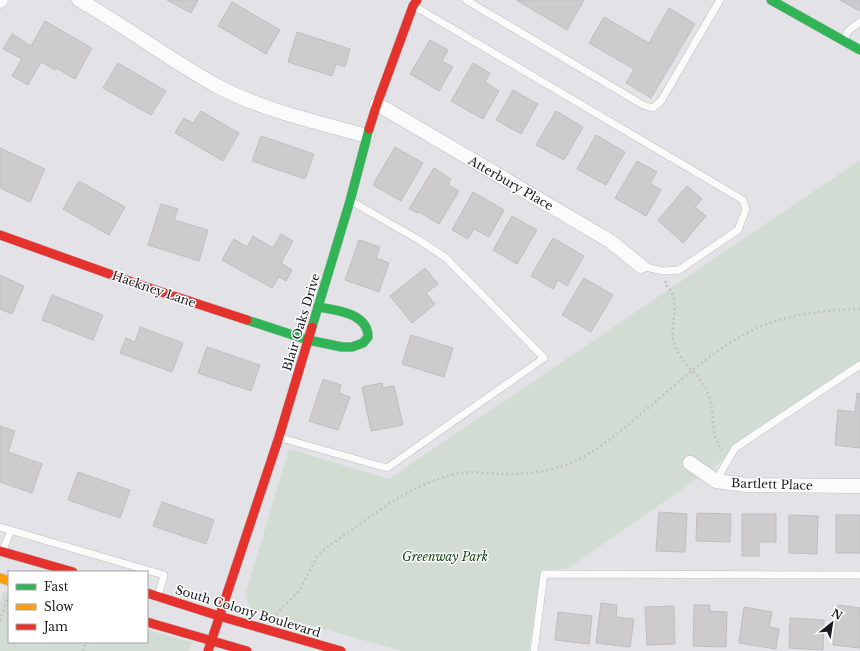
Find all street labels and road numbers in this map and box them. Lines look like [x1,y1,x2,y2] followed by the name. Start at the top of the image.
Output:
[465,152,556,213] street label: Atterbury Place
[110,268,198,310] street label: Hackney Lane
[279,271,323,373] street label: Blair Oaks Drive
[731,475,813,493] street label: Bartlett Place
[174,582,322,640] street label: South Colony Boulevard

